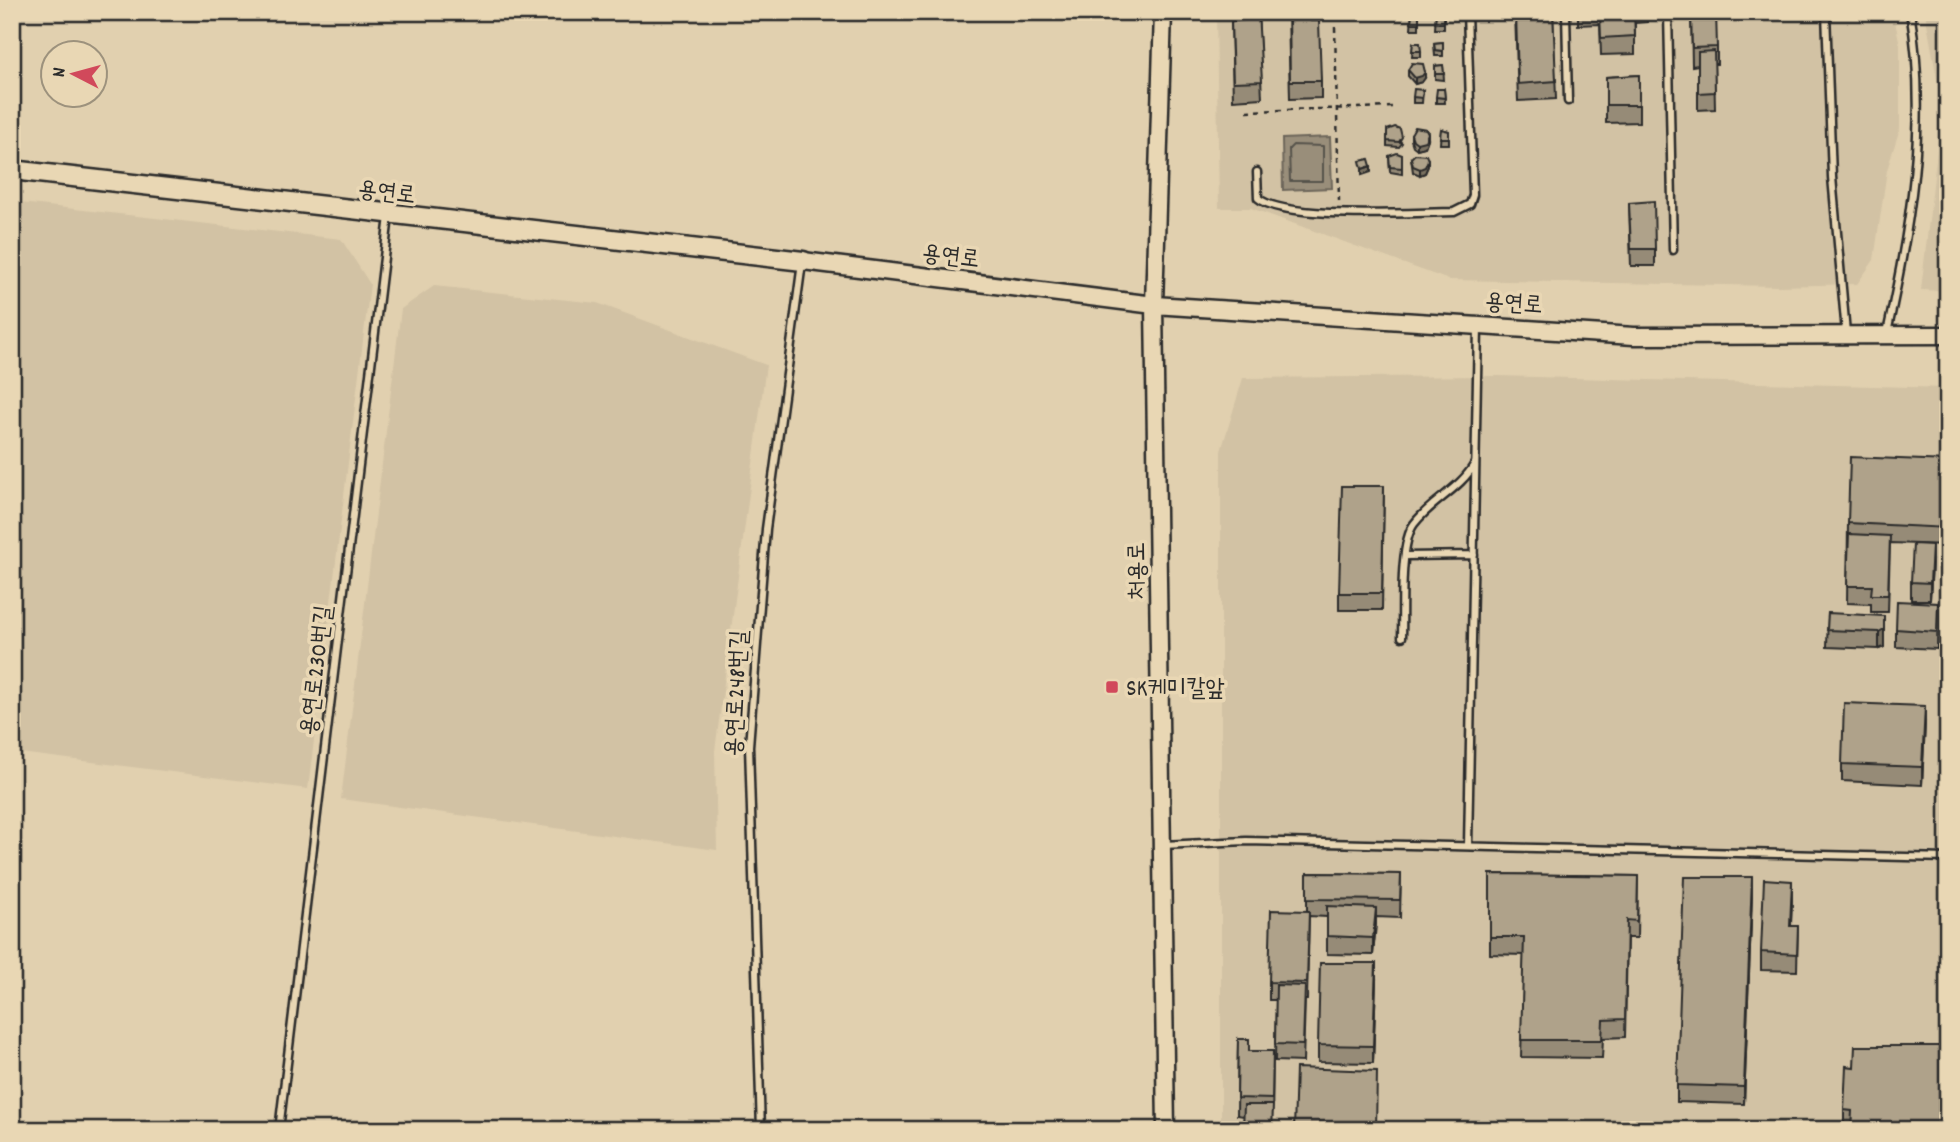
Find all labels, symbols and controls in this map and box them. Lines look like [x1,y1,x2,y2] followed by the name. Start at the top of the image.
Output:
[38,38,108,108] north arrow
[47,67,74,79] text: N
[356,174,417,214] street label: 용연로
[920,238,981,278] street label: 용연로
[1484,286,1544,324] street label: 용연로
[1121,542,1157,600] street label: 처용로
[293,603,343,737] street label: 용연로230번길
[718,629,758,757] street label: 용연로248번길
[1126,673,1225,707] place label: SK케미칼앞
[1104,679,1120,695] marker: SK케미칼앞

